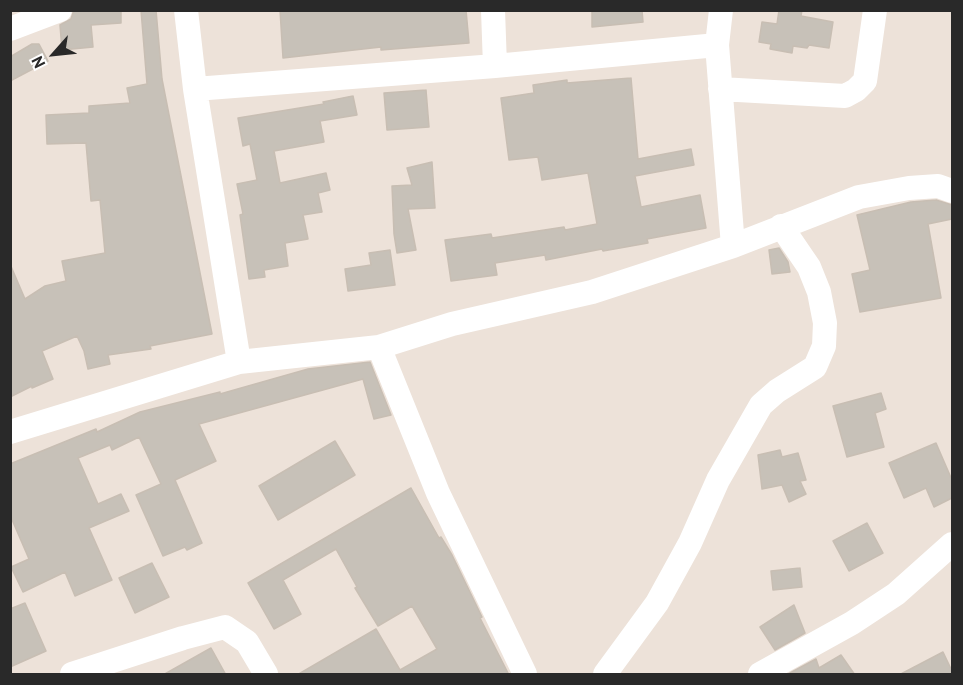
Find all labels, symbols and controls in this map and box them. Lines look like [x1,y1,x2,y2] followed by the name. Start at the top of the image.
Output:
[24,24,84,84] north arrow
[27,53,49,71] text: N

